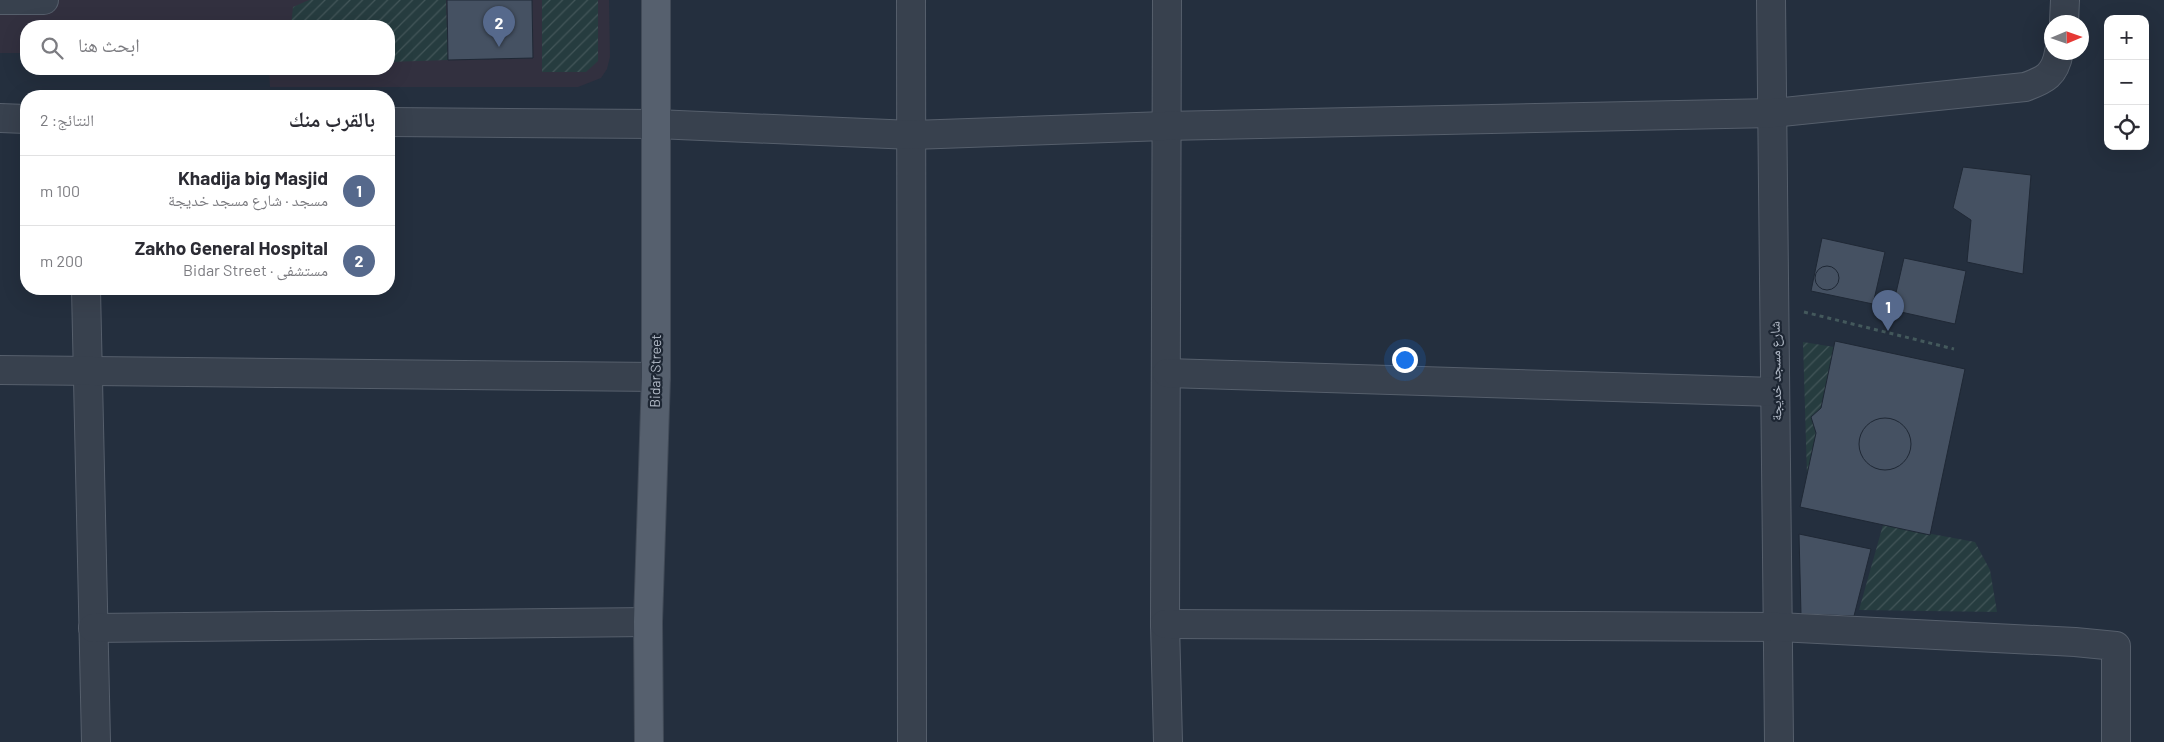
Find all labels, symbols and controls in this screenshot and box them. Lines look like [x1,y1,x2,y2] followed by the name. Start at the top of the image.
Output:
[483,6,515,47] pin: 2
[2044,15,2089,60] north arrow
[2104,15,2149,150] map controls
[2104,15,2149,60] button: +
[20,20,395,75] search box
[78,33,140,56] text: ابحث هنا
[38,34,66,62] icon: search
[2104,60,2149,105] button: −
[2104,105,2149,150] button: locate
[289,106,375,131] text: بالقرب منك
[40,110,94,129] text: النتائج: 2
[178,166,328,189] text: Khadija big Masjid
[40,181,80,200] text: 100 m
[356,181,362,200] text: 1
[168,190,328,209] text: مسجد · شارع مسجد خديجة
[135,236,328,259] text: Zakho General Hospital
[40,251,83,270] text: 200 m
[355,251,363,270] text: 2
[183,260,328,279] text: مستشفى · Bidar Street
[1872,290,1904,331] pin: 1
[1766,321,1786,421] street label: شارع مسجد خديجة
[646,334,664,408] street label: Bidar Street
[1392,347,1418,373] your location

